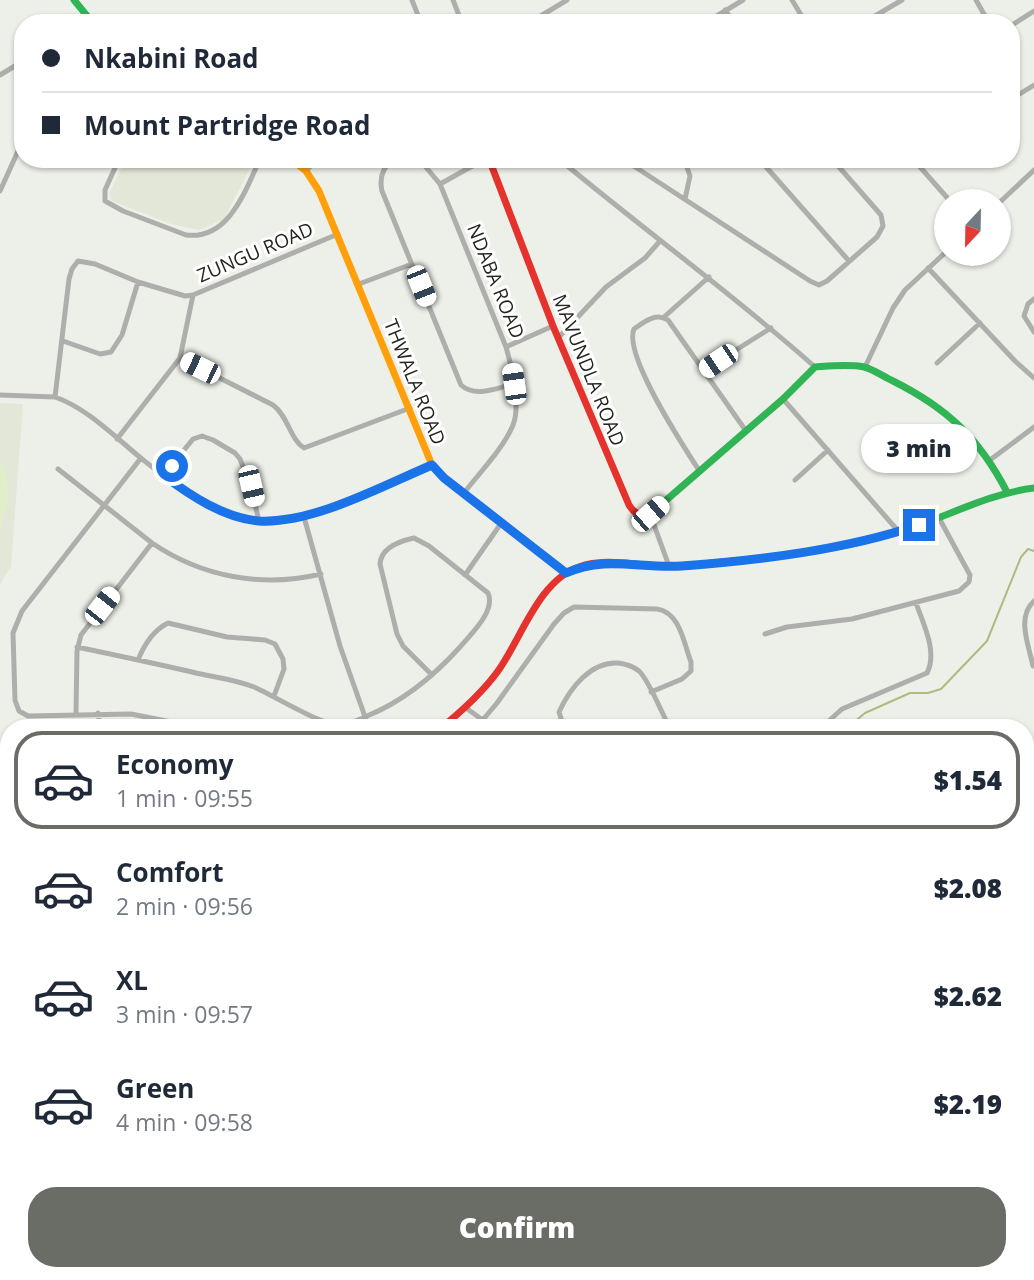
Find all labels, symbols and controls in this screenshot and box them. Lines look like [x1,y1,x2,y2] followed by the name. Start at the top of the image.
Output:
[84,40,259,76] text: Nkabini Road
[84,107,370,143] text: Mount Partridge Road
[934,189,1012,266] north arrow
[934,189,1011,266] map controls
[193,216,317,288] street label: ZUNGU ROAD
[461,220,531,342] street label: NDABA ROAD
[404,263,439,309] car
[547,290,631,450] street label: MAVUNDLA ROAD
[378,315,452,449] street label: THWALA ROAD
[695,341,742,381] car
[177,349,224,387] car
[501,362,528,406] car
[861,424,977,472] callout: 3 min
[886,432,952,464] text: 3 min
[156,450,188,482] route start
[237,463,266,509] car
[628,492,673,536] car
[903,509,935,541] route end
[81,583,124,629] car
[116,746,234,782] text: Economy
[32,749,95,812] icon: car
[934,762,1002,798] text: $1.54
[116,782,253,814] text: 1 min · 09:55
[116,854,223,890] text: Comfort
[32,857,95,920] icon: car
[934,870,1002,906] text: $2.08
[116,890,253,922] text: 2 min · 09:56
[116,962,148,998] text: XL
[32,965,95,1028] icon: car
[934,978,1002,1014] text: $2.62
[116,998,253,1030] text: 3 min · 09:57
[116,1070,194,1106] text: Green
[32,1073,95,1136] icon: car
[934,1086,1002,1122] text: $2.19
[116,1106,253,1138] text: 4 min · 09:58
[28,1187,1006,1267] button: Confirm

